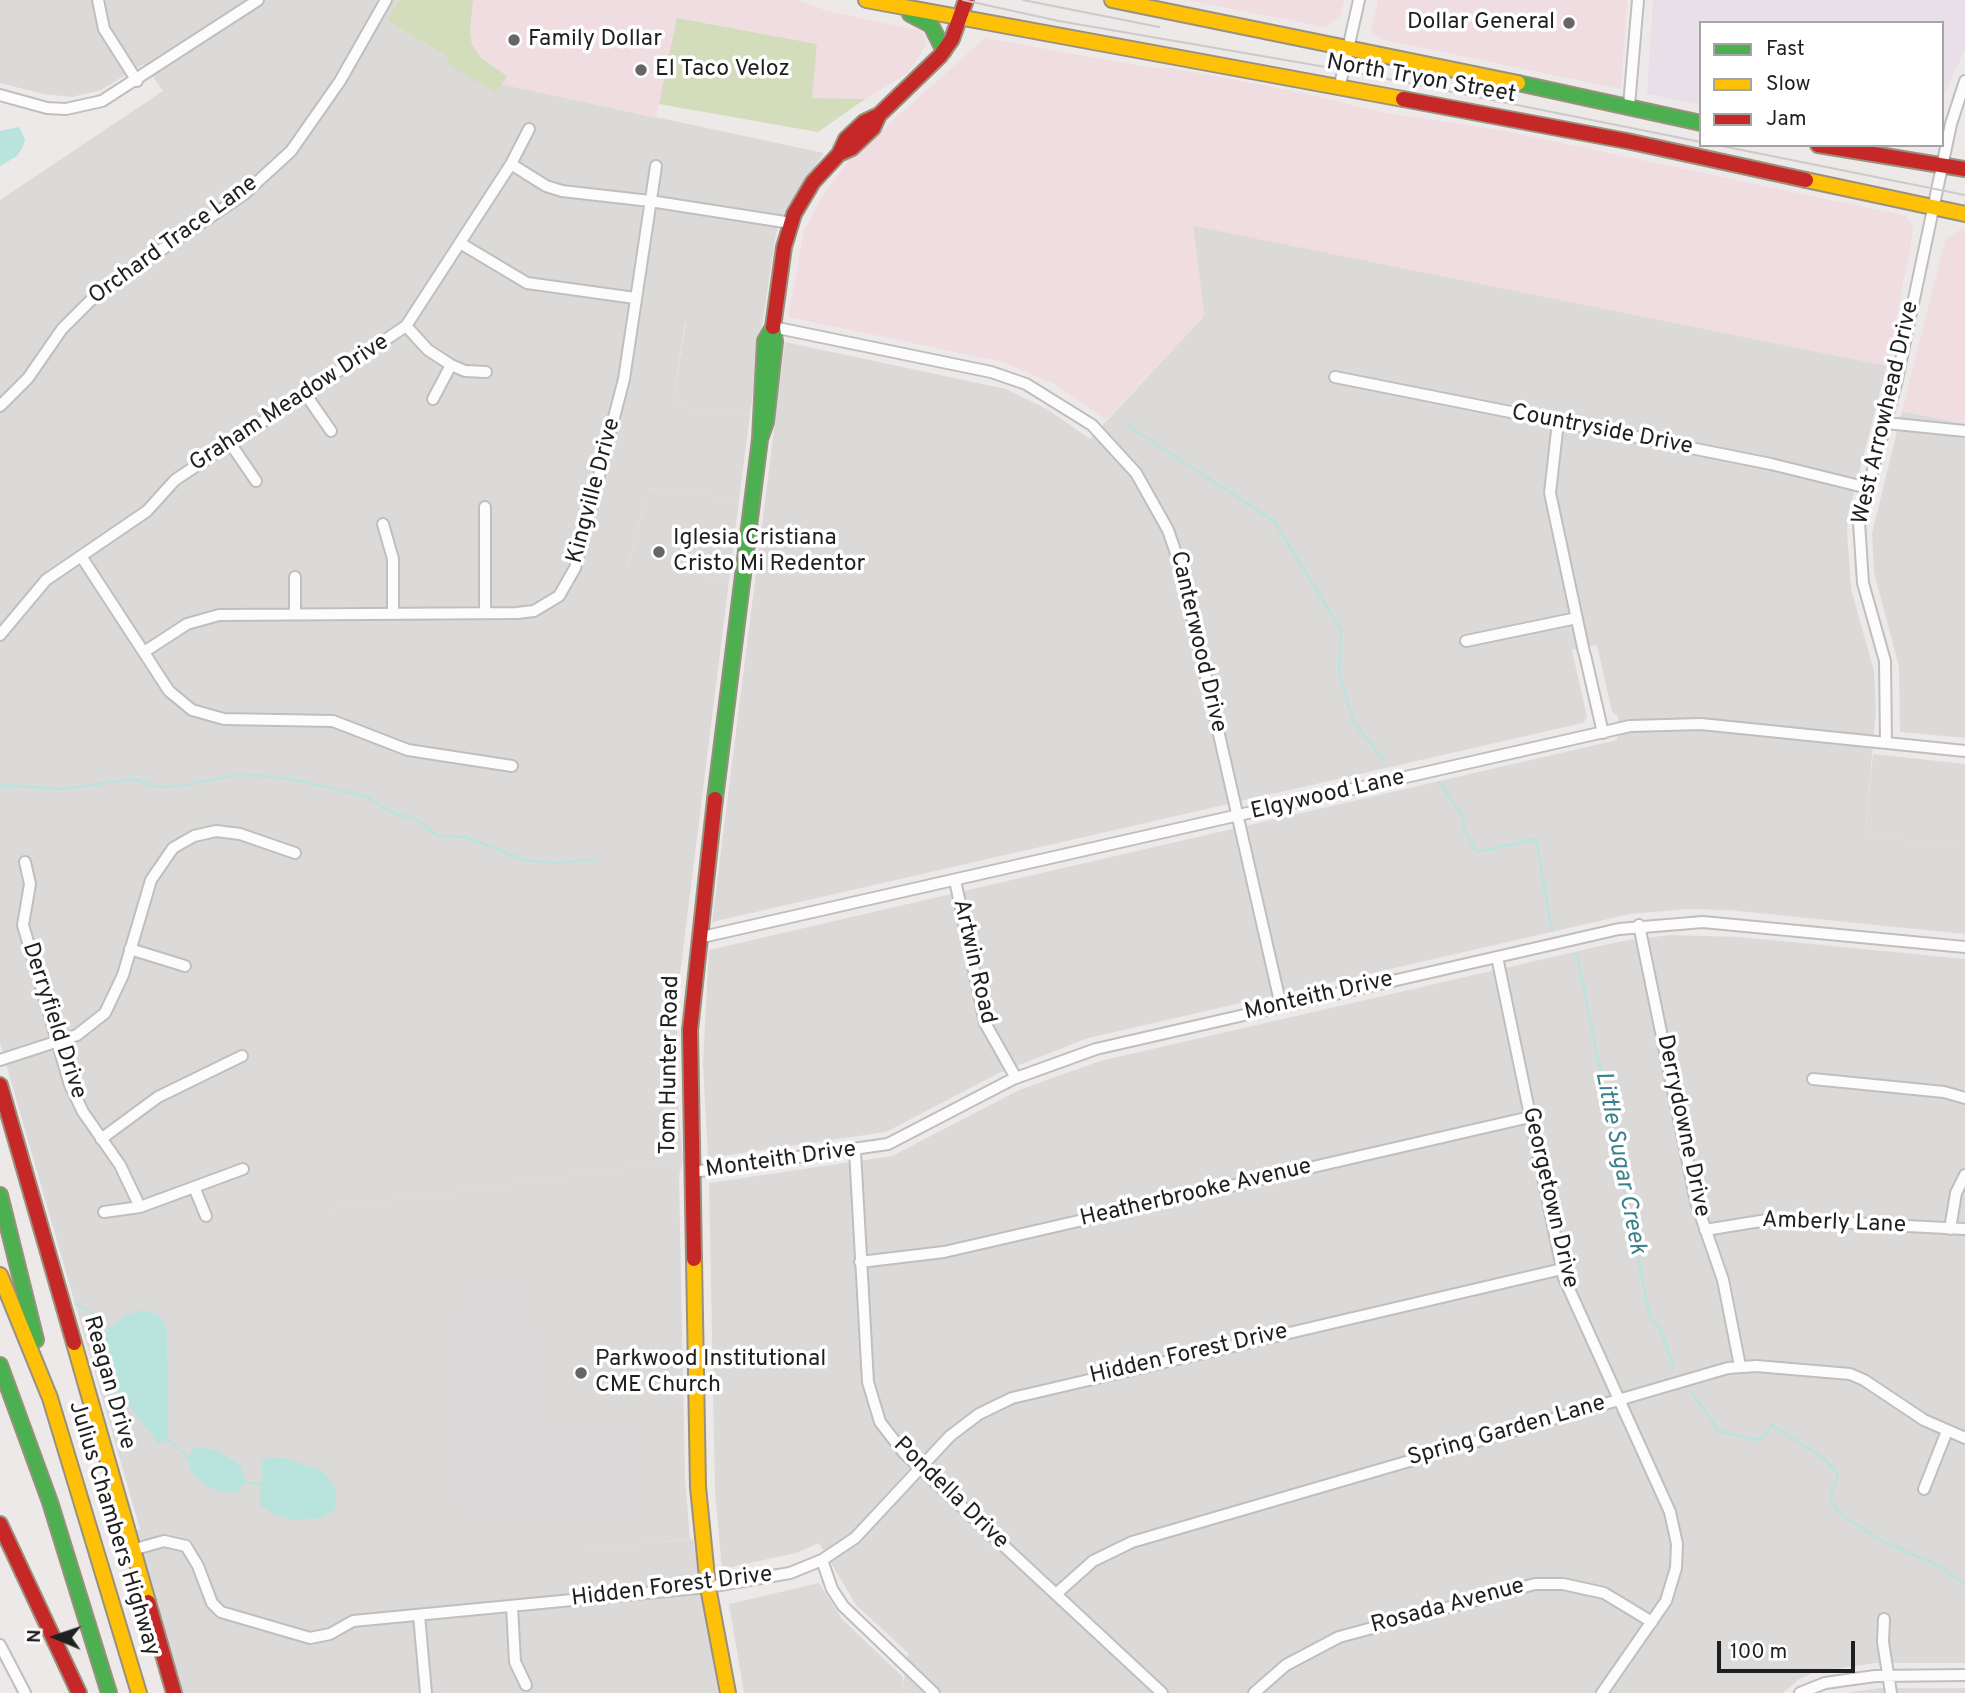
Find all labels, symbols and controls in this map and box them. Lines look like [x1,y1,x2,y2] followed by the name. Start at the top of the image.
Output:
[1407,9,1555,37] place label: Dollar General
[1561,15,1577,31] marker: Dollar General
[1699,21,1944,147] legend
[528,26,662,54] place label: Family Dollar
[506,32,522,48] marker: Family Dollar
[1766,36,1805,63] text: Fast
[1324,50,1518,110] street label: North Tryon Street
[655,56,790,84] place label: El Taco Veloz
[633,62,649,78] marker: El Taco Veloz
[1766,71,1811,98] text: Slow
[1766,106,1807,133] text: Jam
[84,171,264,311] street label: Orchard Trace Lane
[1848,299,1926,527] street label: West Arrowhead Drive
[185,329,395,479] street label: Graham Meadow Drive
[1509,400,1695,462] street label: Countryside Drive
[562,415,628,567] street label: Kingville Drive
[673,525,865,579] place label: Iglesia Cristiana Cristo Mi Redentor
[651,544,667,560] marker: Iglesia Cristiana Cristo Mi Redentor
[1163,549,1231,735] street label: Canterwood Drive
[1248,765,1408,827] street label: Elgywood Lane
[945,897,1001,1027] street label: Artwin Road
[15,939,91,1103] street label: Derryfield Drive
[1242,967,1396,1027] street label: Monteith Drive
[656,975,686,1155] street label: Tom Hunter Road
[1649,1032,1715,1220] street label: Derrydowne Drive
[1587,1069,1651,1257] water label: Little Sugar Creek
[1515,1105,1583,1291] street label: Georgetown Drive
[704,1137,858,1185] street label: Monteith Drive
[1078,1154,1314,1234] street label: Heatherbrooke Avenue
[1761,1208,1907,1240] street label: Amberly Lane
[76,1313,140,1453] street label: Reagan Drive
[1087,1319,1291,1391] street label: Hidden Forest Drive
[595,1346,826,1400] place label: Parkwood Institutional CME Church
[573,1365,589,1381] marker: Parkwood Institutional CME Church
[1405,1391,1609,1473] street label: Spring Garden Lane
[61,1398,165,1660] street label: Julius Chambers Highway
[886,1432,1014,1556] street label: Pondella Drive
[570,1562,774,1614] street label: Hidden Forest Drive
[1368,1573,1528,1641] street label: Rosada Avenue
[21,1602,91,1672] north arrow
[1720,1626,1858,1670] scale bar
[23,1629,47,1644] text: N
[1730,1639,1787,1666] text: 100 m

